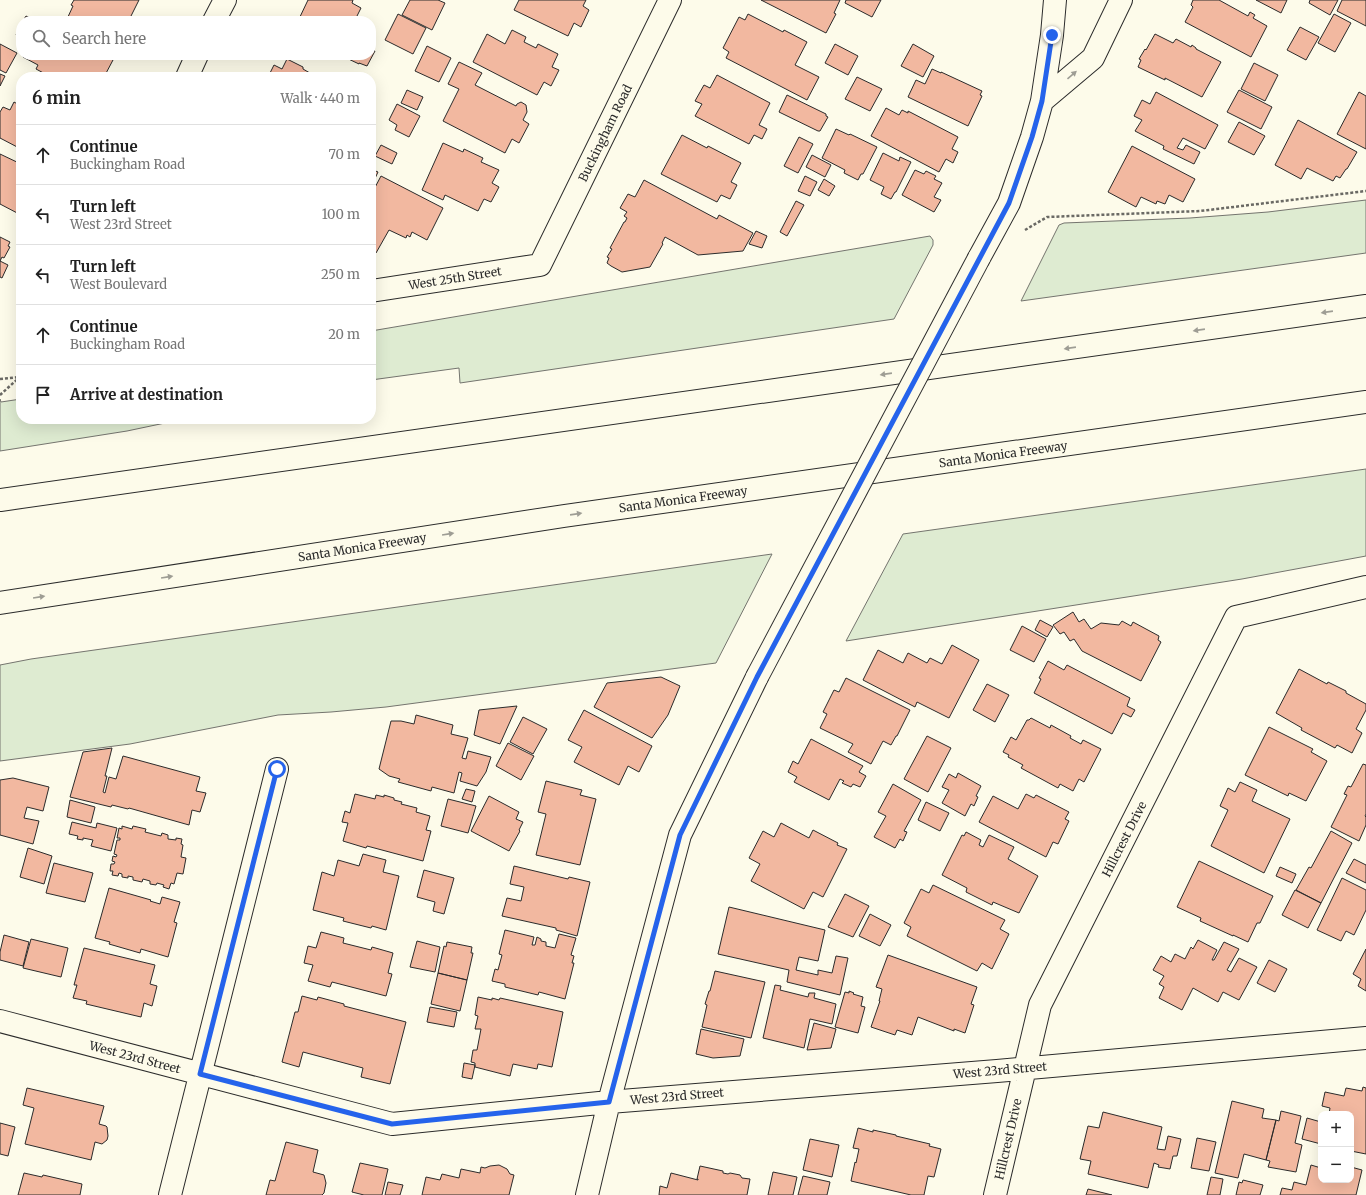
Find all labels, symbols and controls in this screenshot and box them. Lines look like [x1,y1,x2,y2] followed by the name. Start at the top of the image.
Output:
[16,16,376,60] search box
[1043,26,1061,44] route end
[30,27,52,49] icon: search
[62,29,146,48] text: Search here
[1067,71,1077,80] one-way arrow
[575,82,635,184] street label: Buckingham Road
[32,87,81,109] text: 6 min
[280,90,360,107] text: Walk · 440 m
[70,137,138,156] text: Continue
[32,144,54,166] icon: ahead
[329,146,360,163] text: 70 m
[70,156,185,173] text: Buckingham Road
[70,197,136,216] text: Turn left
[32,204,54,226] icon: left
[322,206,360,223] text: 100 m
[70,216,172,233] text: West 23rd Street
[70,257,136,276] text: Turn left
[406,263,503,293] street label: West 25th Street
[32,264,54,286] icon: left
[321,266,360,283] text: 250 m
[70,276,167,293] text: West Boulevard
[1321,309,1333,315] one-way arrow
[70,317,138,336] text: Continue
[32,324,54,346] icon: ahead
[328,326,360,343] text: 20 m
[1193,327,1205,333] one-way arrow
[70,336,185,353] text: Buckingham Road
[1064,345,1076,351] one-way arrow
[880,371,892,377] one-way arrow
[32,384,54,406] icon: arrive
[70,385,223,404] text: Arrive at destination
[938,438,1068,470] street label: Santa Monica Freeway
[618,483,748,515] street label: Santa Monica Freeway
[570,511,582,517] one-way arrow
[297,529,427,565] street label: Santa Monica Freeway
[442,531,454,537] one-way arrow
[161,574,173,580] one-way arrow
[32,594,45,600] one-way arrow
[268,760,286,778] route start
[1098,799,1150,879] street label: Hillcrest Drive
[87,1037,183,1076] street label: West 23rd Street
[952,1058,1048,1082] street label: West 23rd Street
[629,1084,725,1108] street label: West 23rd Street
[991,1097,1025,1181] street label: Hillcrest Drive
[1318,1111,1354,1183] map controls
[1318,1111,1354,1147] button: +
[1318,1147,1354,1183] button: −

